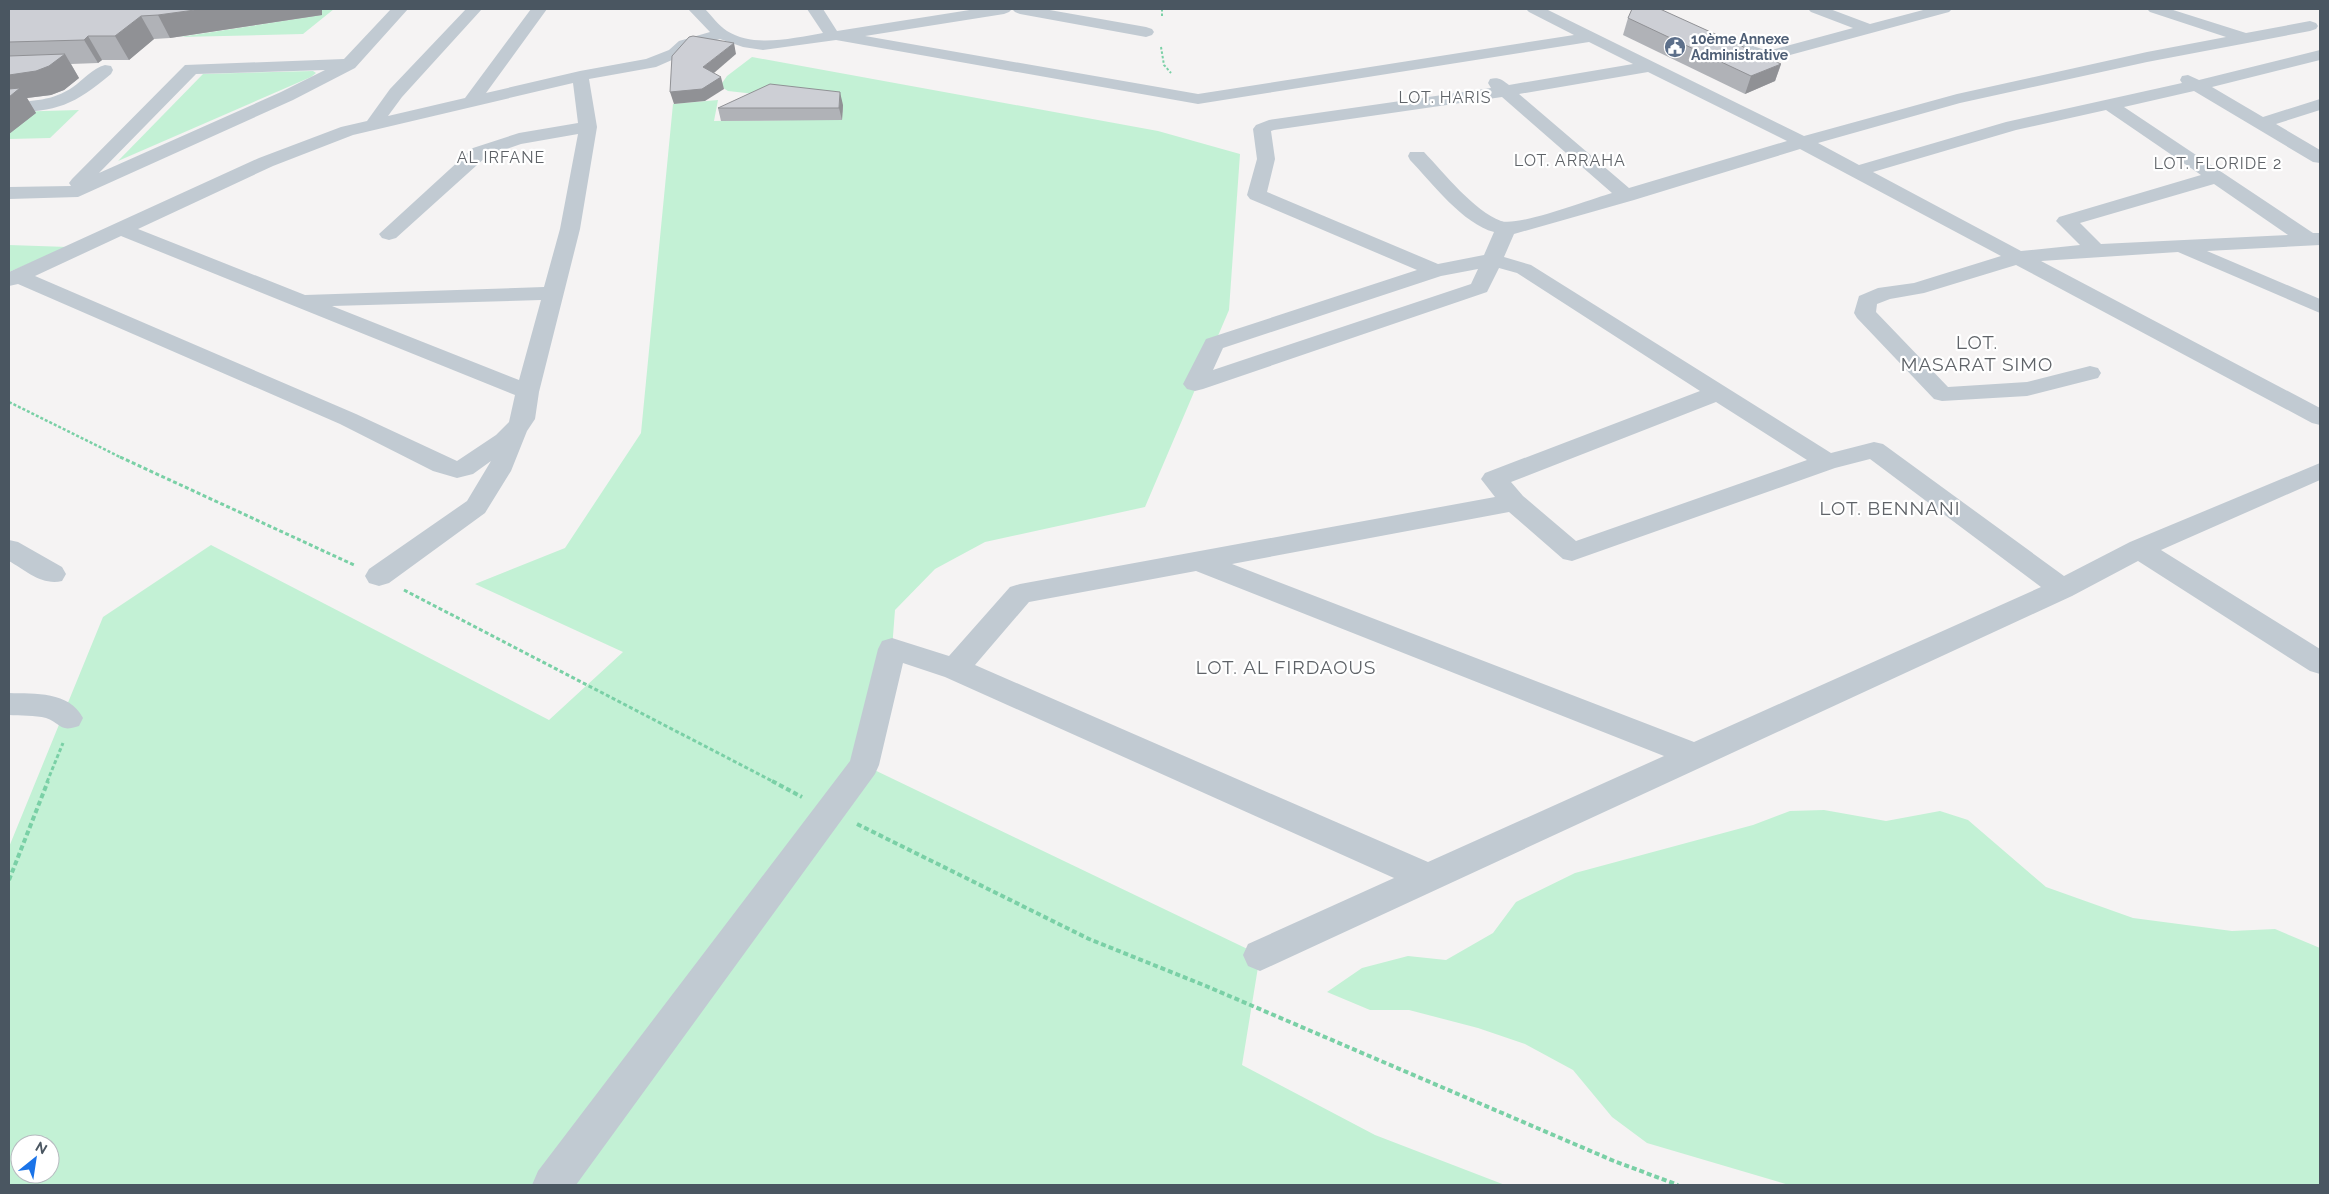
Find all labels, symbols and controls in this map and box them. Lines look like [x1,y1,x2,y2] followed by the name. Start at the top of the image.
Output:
[1691,31,1790,63] place label: 10ème Annexe Administrative
[1663,35,1687,59] public building icon: 10ème Annexe Administrative
[1398,88,1492,107] district label: LOT. HARIS
[457,148,545,167] district label: AL IRFANE
[1514,151,1626,170] district label: LOT. ARRAHA
[2154,154,2282,173] district label: LOT. FLORIDE 2
[1901,331,2053,375] district label: LOT. MASARAT SIMO
[1820,497,1960,519] district label: LOT. BENNANI
[1196,656,1376,678] district label: LOT. AL FIRDAOUS
[10,1134,60,1184] north arrow
[33,1138,50,1157] text: N

